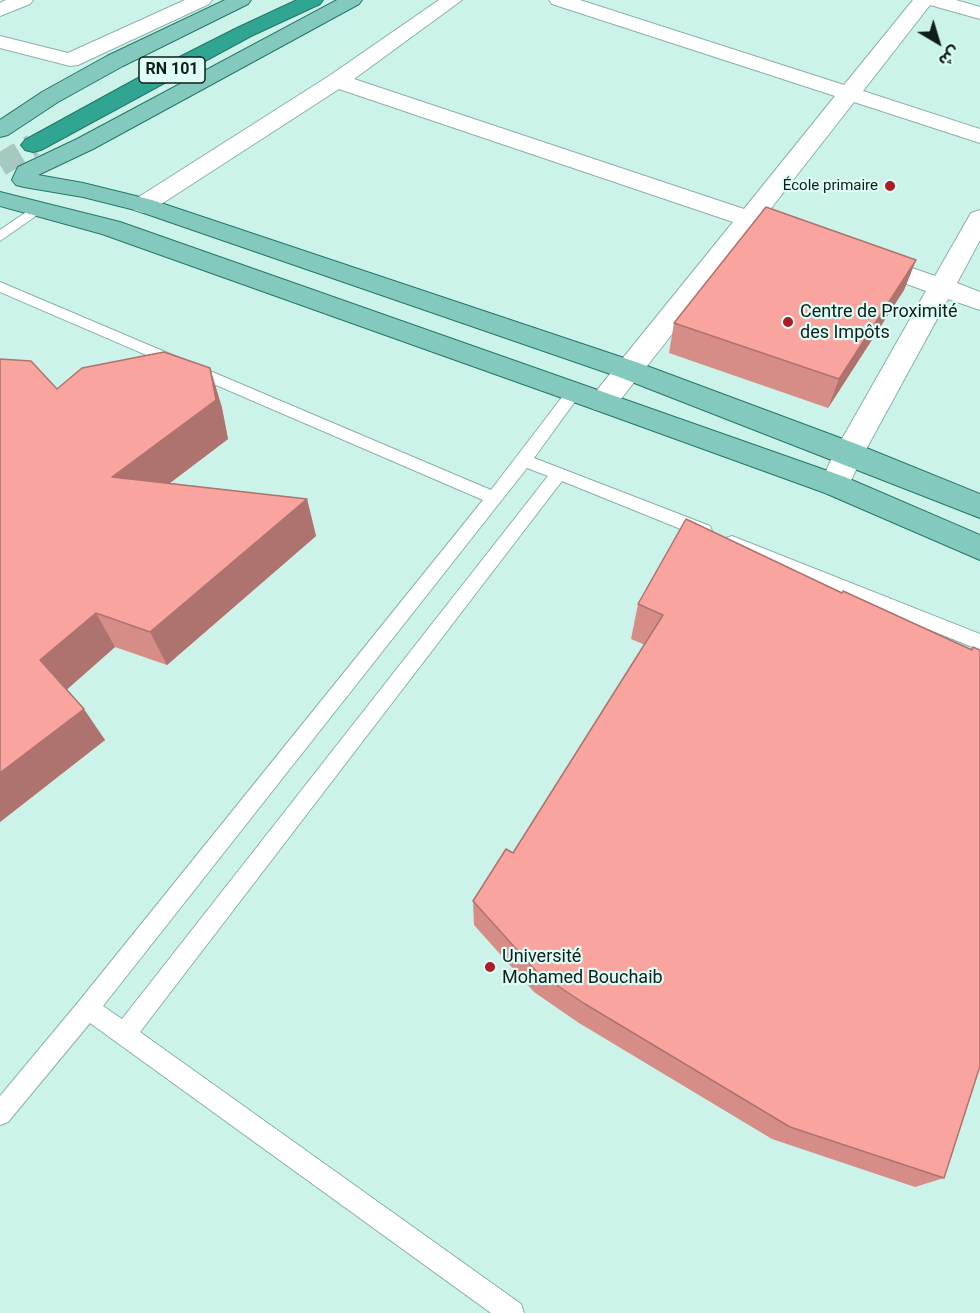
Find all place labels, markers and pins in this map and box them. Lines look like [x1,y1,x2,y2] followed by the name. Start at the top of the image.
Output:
[783,177,878,195] place label: École primaire
[883,179,897,193] marker: École primaire
[800,301,957,344] place label: Centre de Proximité des Impôts
[781,315,795,329] marker: Centre de Proximité des Impôts
[502,946,663,988] place label: Université Mohamed Bouchaib
[483,960,497,974] marker: Université Mohamed Bouchaib

